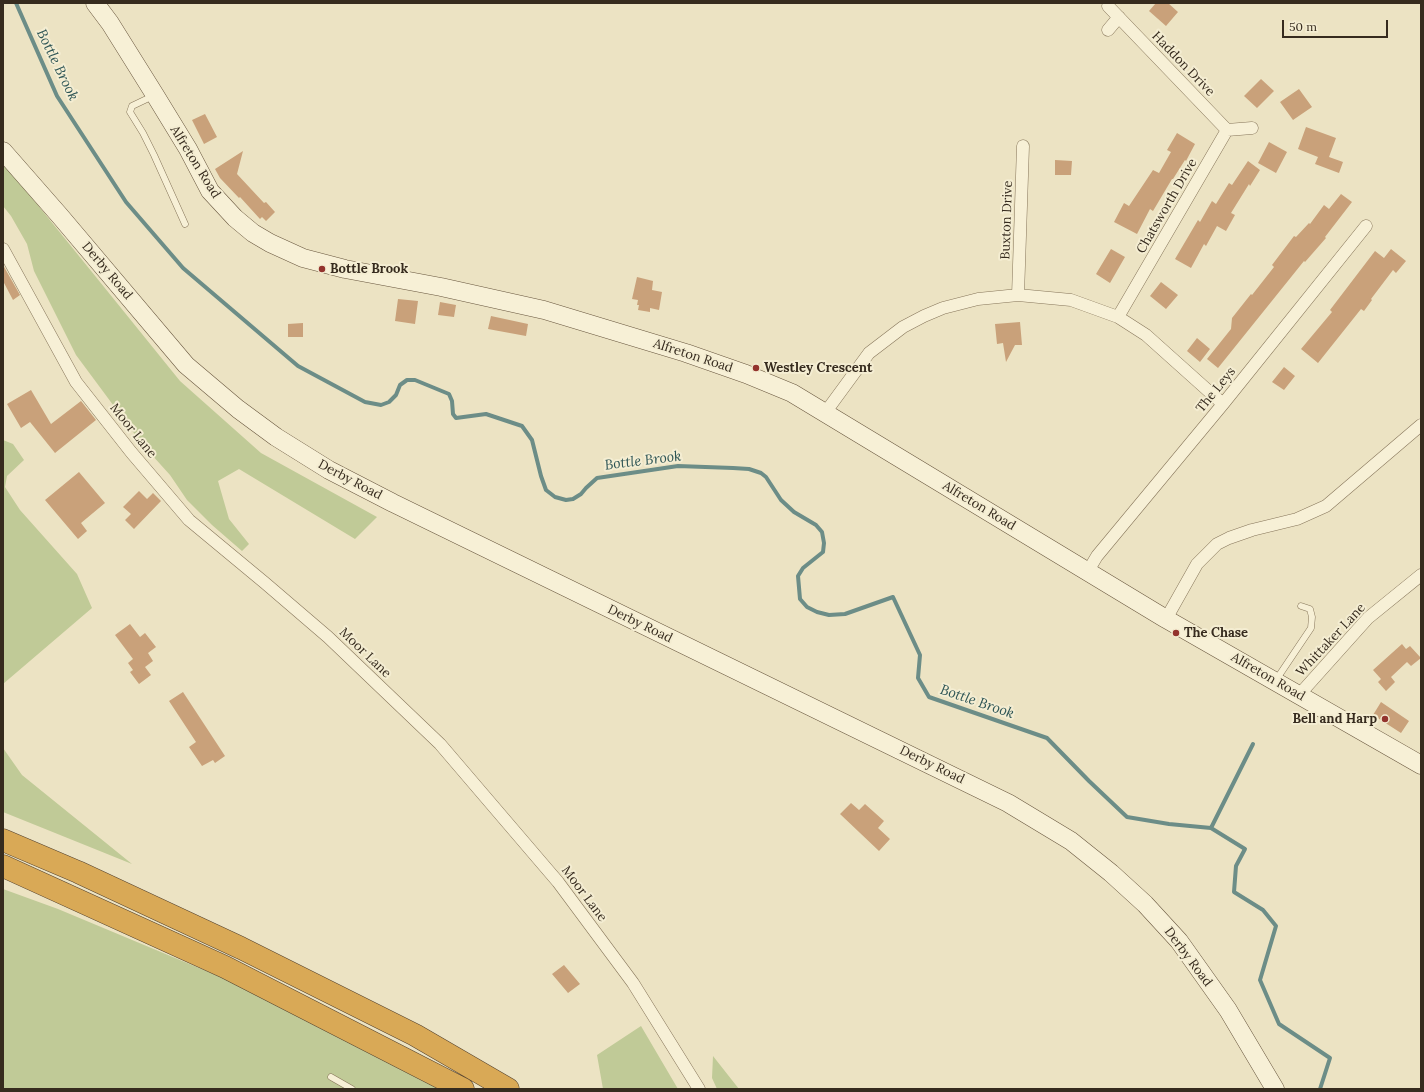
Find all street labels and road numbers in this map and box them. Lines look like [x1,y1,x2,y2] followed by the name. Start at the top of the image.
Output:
[1148,28,1218,100] street label: Haddon Drive
[166,123,224,201] street label: Alfreton Road
[1134,156,1200,256] street label: Chatsworth Drive
[998,180,1016,260] street label: Buxton Drive
[78,239,136,303] street label: Derby Road
[651,336,735,376] street label: Alfreton Road
[1193,364,1239,416] street label: The Leys
[106,401,160,461] street label: Moor Lane
[315,457,385,503] street label: Derby Road
[940,478,1018,534] street label: Alfreton Road
[1293,600,1369,680] street label: Whittaker Lane
[605,602,675,646] street label: Derby Road
[336,625,394,681] street label: Moor Lane
[1228,650,1308,704] street label: Alfreton Road
[897,743,967,787] street label: Derby Road
[558,863,610,925] street label: Moor Lane
[1161,924,1215,990] street label: Derby Road

